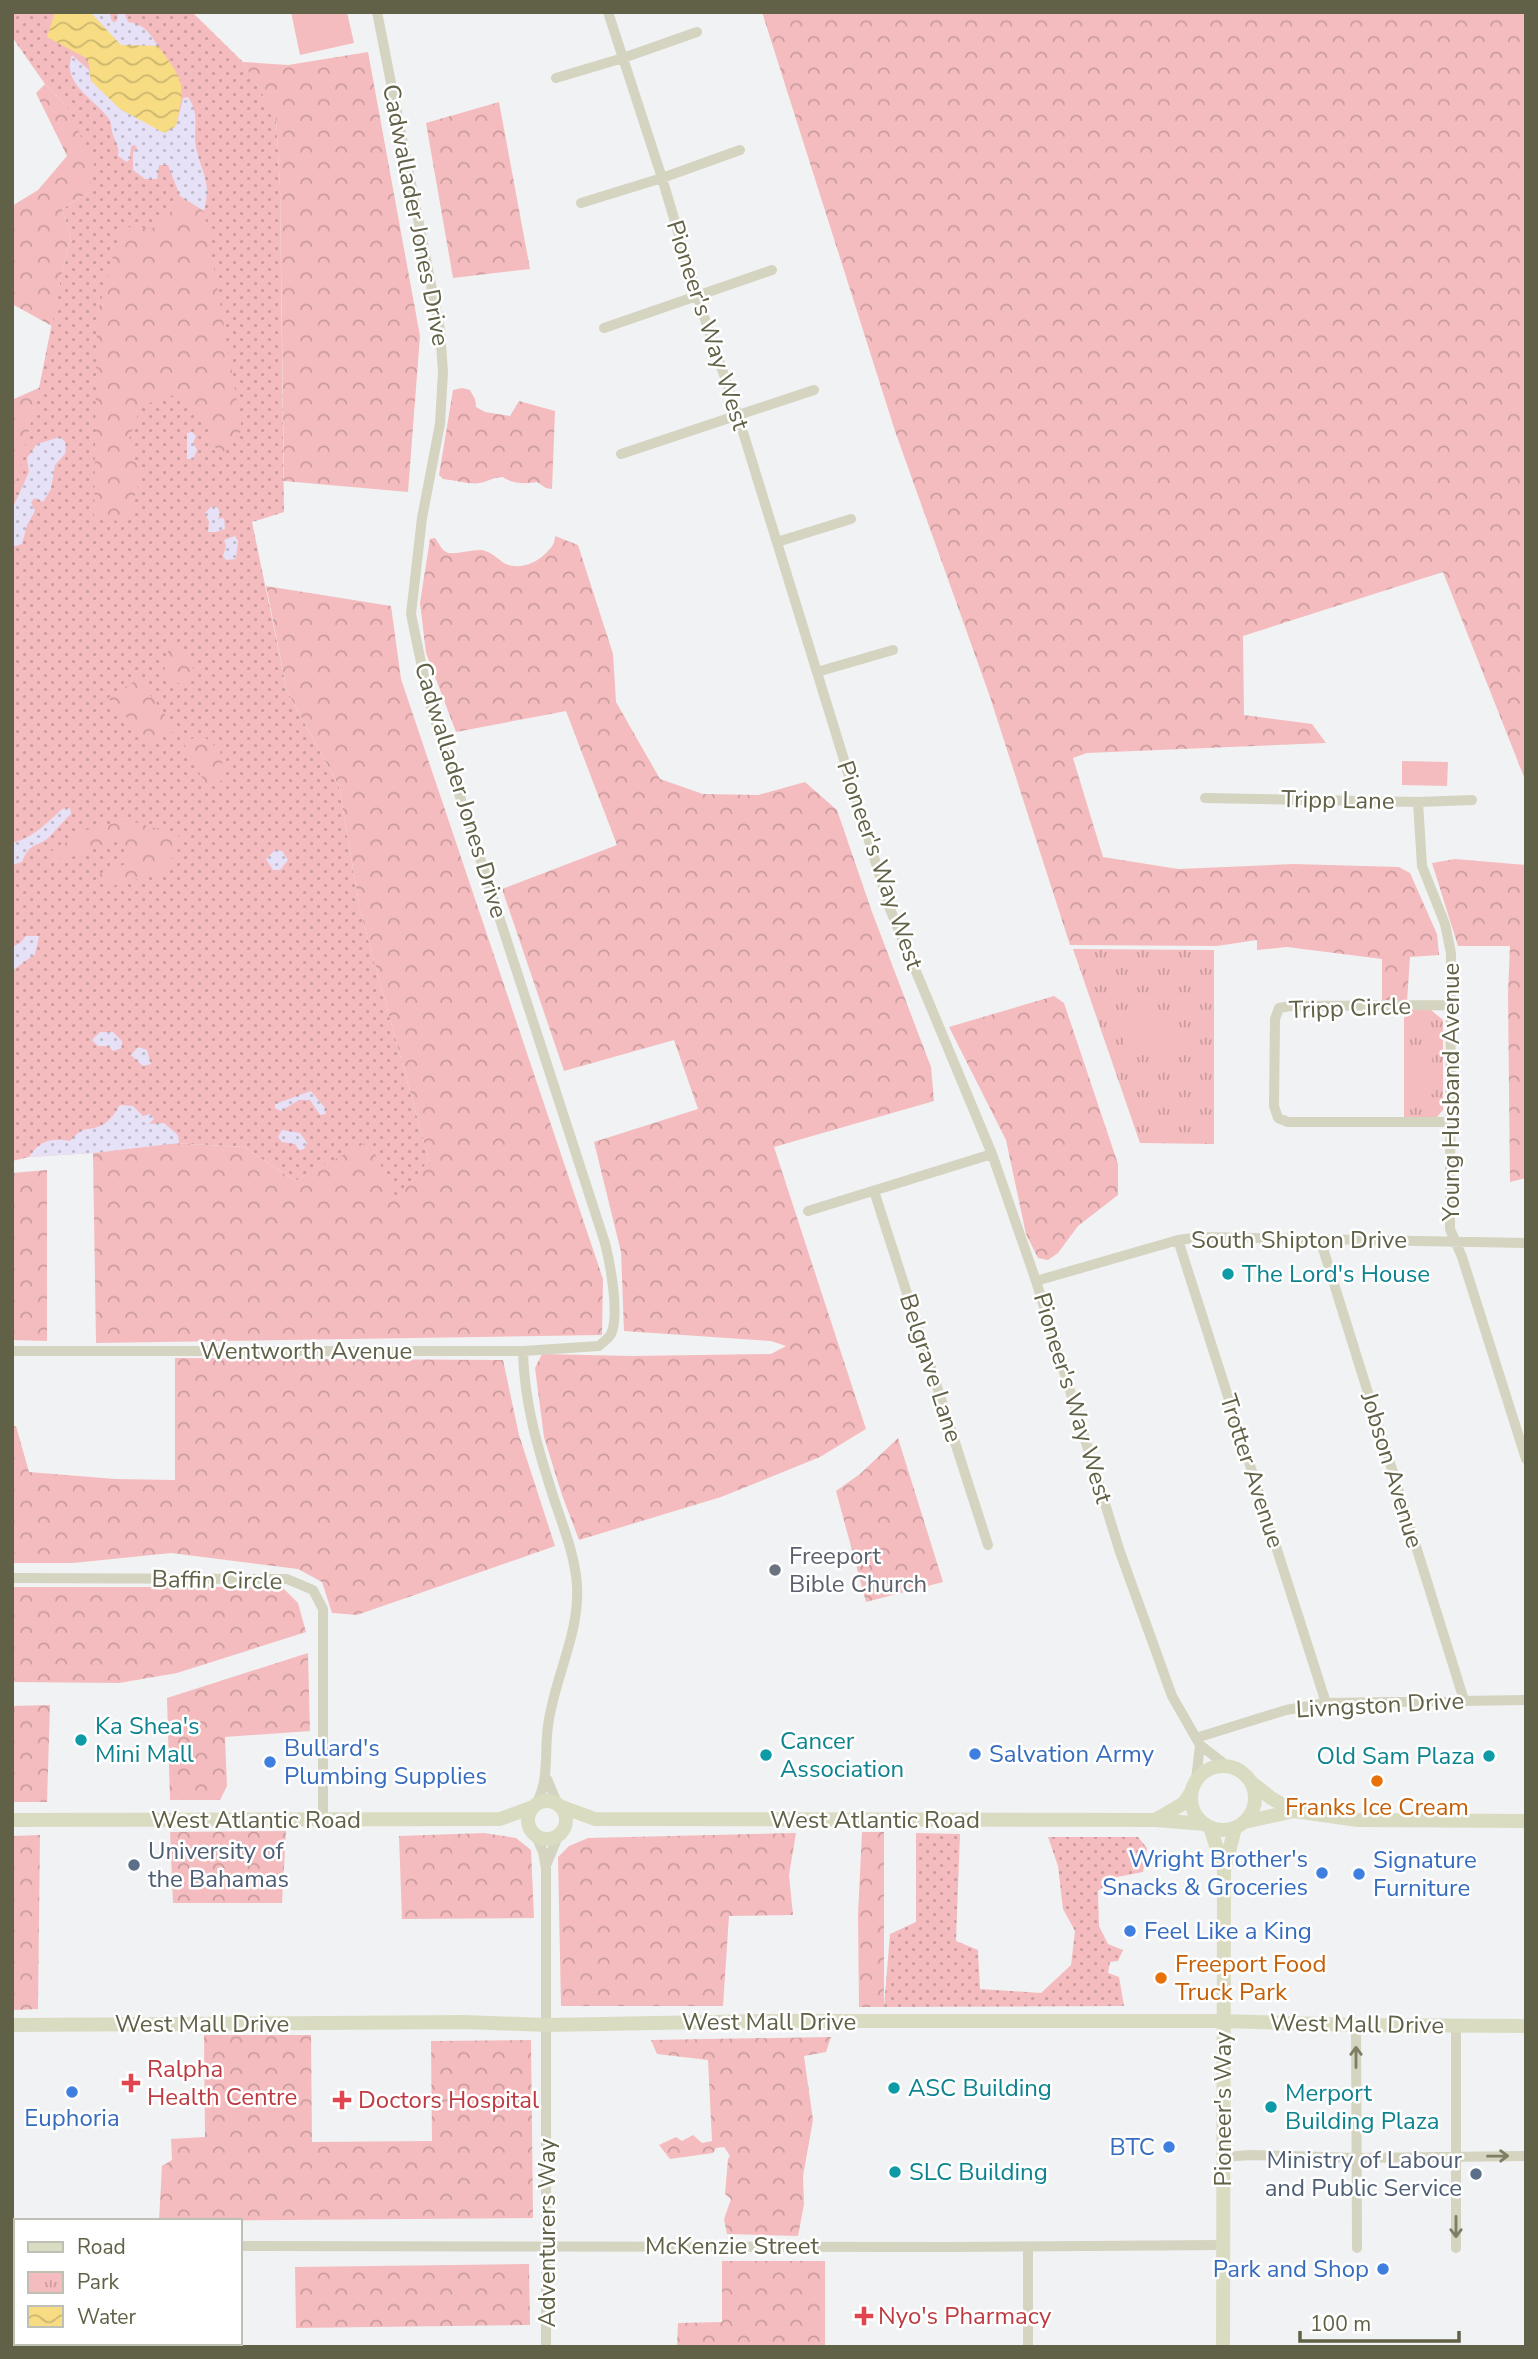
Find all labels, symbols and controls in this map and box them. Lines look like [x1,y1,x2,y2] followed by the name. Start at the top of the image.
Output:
[375,82,457,348] street label: Cadwallader Jones Drive
[659,216,757,434] street label: Pioneer's Way West
[407,658,515,922] street label: Cadwallader Jones Drive
[829,756,931,974] street label: Pioneer's Way West
[1281,783,1395,817] street label: Tripp Lane
[1435,963,1467,1222] street label: Young Husband Avenue
[1289,990,1411,1026] street label: Tripp Circle
[1191,1224,1407,1256] street label: South Shipton Drive
[1242,1258,1430,1290] place label: The Lord's House
[1220,1266,1236,1282] marker: The Lord's House
[1026,1289,1120,1508] street label: Pioneer's Way West
[892,1290,970,1446] street label: Belgrave Lane
[200,1335,412,1367] street label: Wentworth Avenue
[1353,1387,1431,1552] street label: Jobson Avenue
[1212,1390,1292,1552] street label: Trotter Avenue
[789,1540,927,1600] place label: Freeport Bible Church
[767,1562,783,1578] marker: Freeport Bible Church
[151,1563,283,1597] street label: Baffin Circle
[1295,1685,1465,1725] street label: Livngston Drive
[95,1710,200,1770] place label: Ka Shea's Mini Mall
[780,1725,904,1785] place label: Cancer Association
[73,1732,89,1748] marker: Ka Shea's Mini Mall
[284,1732,487,1792] place label: Bullard's Plumbing Supplies
[989,1738,1155,1770] place label: Salvation Army
[1317,1740,1475,1772] place label: Old Sam Plaza
[967,1746,983,1762] marker: Salvation Army
[758,1747,774,1763] marker: Cancer Association
[1481,1748,1497,1764] marker: Old Sam Plaza
[262,1754,278,1770] marker: Bullard's Plumbing Supplies
[1369,1773,1385,1789] marker: Franks Ice Cream
[1285,1791,1469,1823] place label: Franks Ice Cream
[151,1804,361,1836] street label: West Atlantic Road
[770,1804,980,1836] street label: West Atlantic Road
[148,1835,289,1895] place label: University of the Bahamas
[1102,1843,1308,1903] place label: Wright Brother's Snacks & Groceries
[1373,1844,1477,1904] place label: Signature Furniture
[126,1857,142,1873] marker: University of the Bahamas
[1314,1865,1330,1881] marker: Wright Brother's Snacks & Groceries
[1351,1866,1367,1882] marker: Signature Furniture
[1144,1915,1312,1947] place label: Feel Like a King
[1122,1923,1138,1939] marker: Feel Like a King
[1175,1948,1326,2008] place label: Freeport Food Truck Park
[1153,1970,1169,1986] marker: Freeport Food Truck Park
[682,2006,856,2038] street label: West Mall Drive
[1270,2006,1444,2042] street label: West Mall Drive
[115,2008,289,2040] street label: West Mall Drive
[1207,2031,1239,2186] street label: Pioneer's Way
[1349,2046,1363,2069] one-way arrow
[147,2053,297,2113] place label: Ralpha Health Centre
[908,2072,1052,2104] place label: ASC Building
[121,2073,141,2093] marker: Ralpha Health Centre
[1285,2077,1439,2137] place label: Merport Building Plaza
[886,2080,902,2096] marker: ASC Building
[64,2084,80,2100] marker: Euphoria
[358,2084,539,2116] place label: Doctors Hospital
[332,2090,352,2110] marker: Doctors Hospital
[1263,2099,1279,2115] marker: Merport Building Plaza
[24,2102,120,2134] place label: Euphoria
[1109,2131,1155,2163] place label: BTC
[531,2138,563,2328] street label: Adventurers Way
[1161,2139,1177,2155] marker: BTC
[1265,2144,1462,2204] place label: Ministry of Labour and Public Service
[1487,2149,1510,2163] one-way arrow
[909,2156,1048,2188] place label: SLC Building
[887,2164,903,2180] marker: SLC Building
[1468,2166,1484,2182] marker: Ministry of Labour and Public Service
[1449,2215,1463,2238] one-way arrow
[14,2219,242,2345] legend
[645,2230,820,2262] street label: McKenzie Street
[77,2233,126,2261] text: Road
[1213,2253,1369,2285] place label: Park and Shop
[1375,2261,1391,2277] marker: Park and Shop
[77,2268,119,2296] text: Park
[878,2300,1052,2332] place label: Nyo's Pharmacy
[1300,2300,1459,2344] scale bar
[77,2303,136,2331] text: Water
[856,2308,872,2324] marker: Nyo's Pharmacy
[1310,2310,1371,2338] text: 100 m

